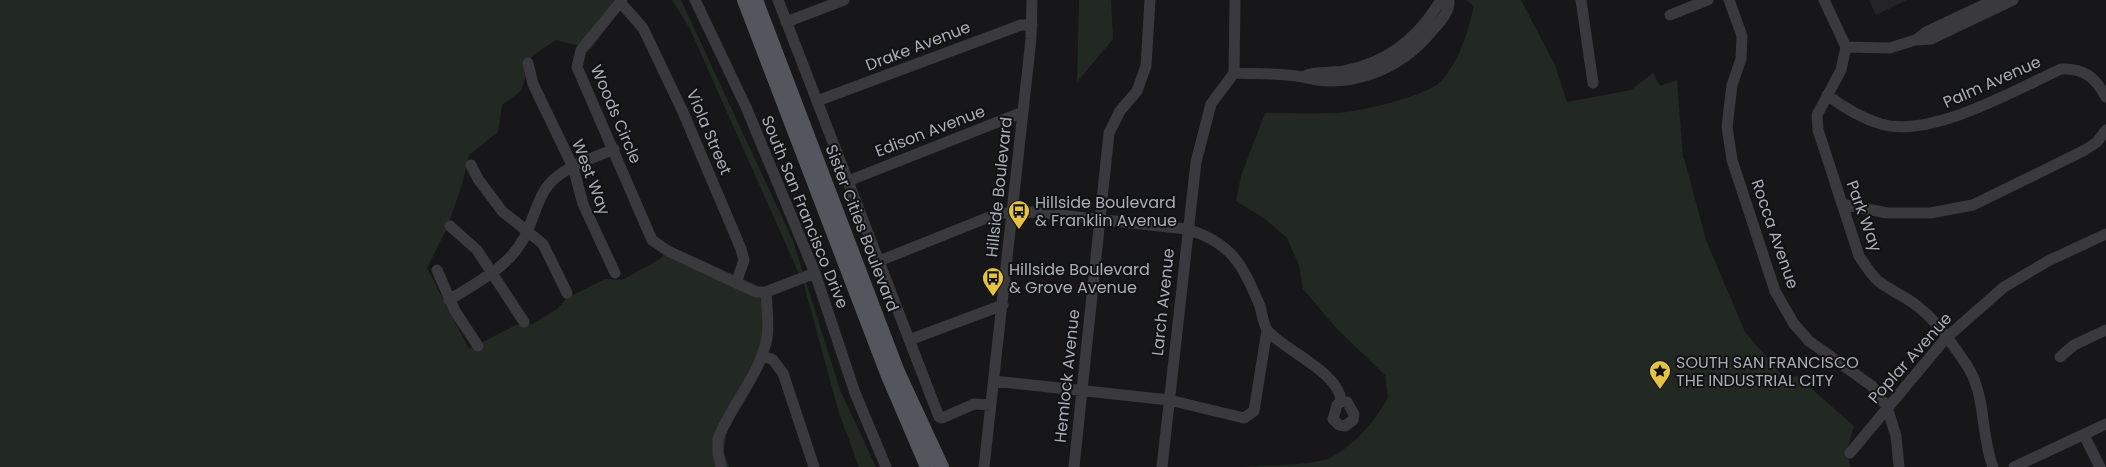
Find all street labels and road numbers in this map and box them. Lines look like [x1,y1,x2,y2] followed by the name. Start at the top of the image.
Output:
[862,15,974,77] street label: Drake Avenue
[1939,50,2045,114] street label: Palm Avenue
[585,61,647,167] street label: Woods Circle
[681,86,737,178] street label: Viola Street
[872,99,988,163] street label: Edison Avenue
[756,112,854,312] street label: South San Francisco Drive
[980,116,1018,258] street label: Hillside Boulevard
[566,136,616,218] street label: West Way
[820,141,904,315] street label: Sister Cities Boulevard
[1745,176,1805,292] street label: Rocca Avenue
[1841,177,1887,255] street label: Park Way
[1146,247,1180,357] street label: Larch Avenue
[1863,307,1957,409] street label: Poplar Avenue
[1049,308,1085,444] street label: Hemlock Avenue

